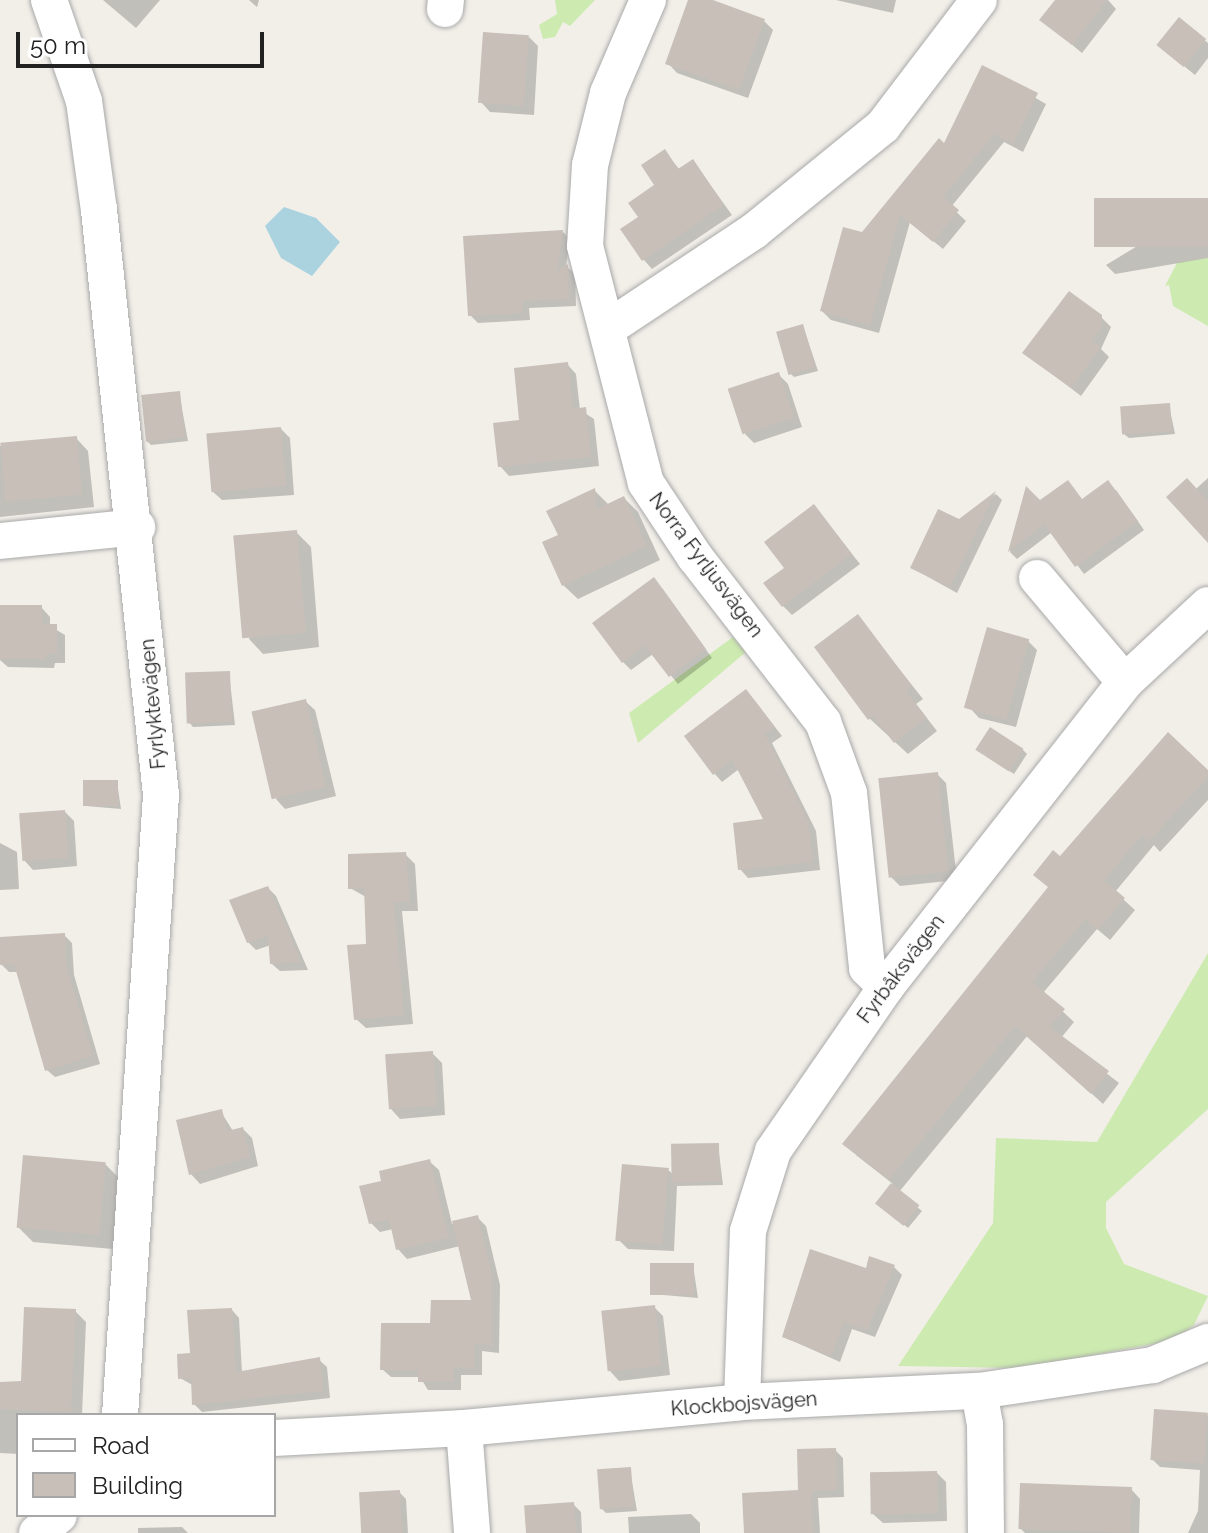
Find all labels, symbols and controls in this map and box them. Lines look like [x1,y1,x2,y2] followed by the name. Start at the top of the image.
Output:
[20,16,268,66] scale bar
[30,31,86,60] text: 50 m
[644,488,768,642] street label: Norra Fyrljusvägen
[135,638,171,770] street label: Fyrlyktevägen
[852,910,950,1028] street label: Fyrbåksvägen
[670,1387,818,1421] street label: Klockbojsvägen
[16,1413,276,1517] legend
[92,1431,150,1460] text: Road
[92,1471,183,1500] text: Building

